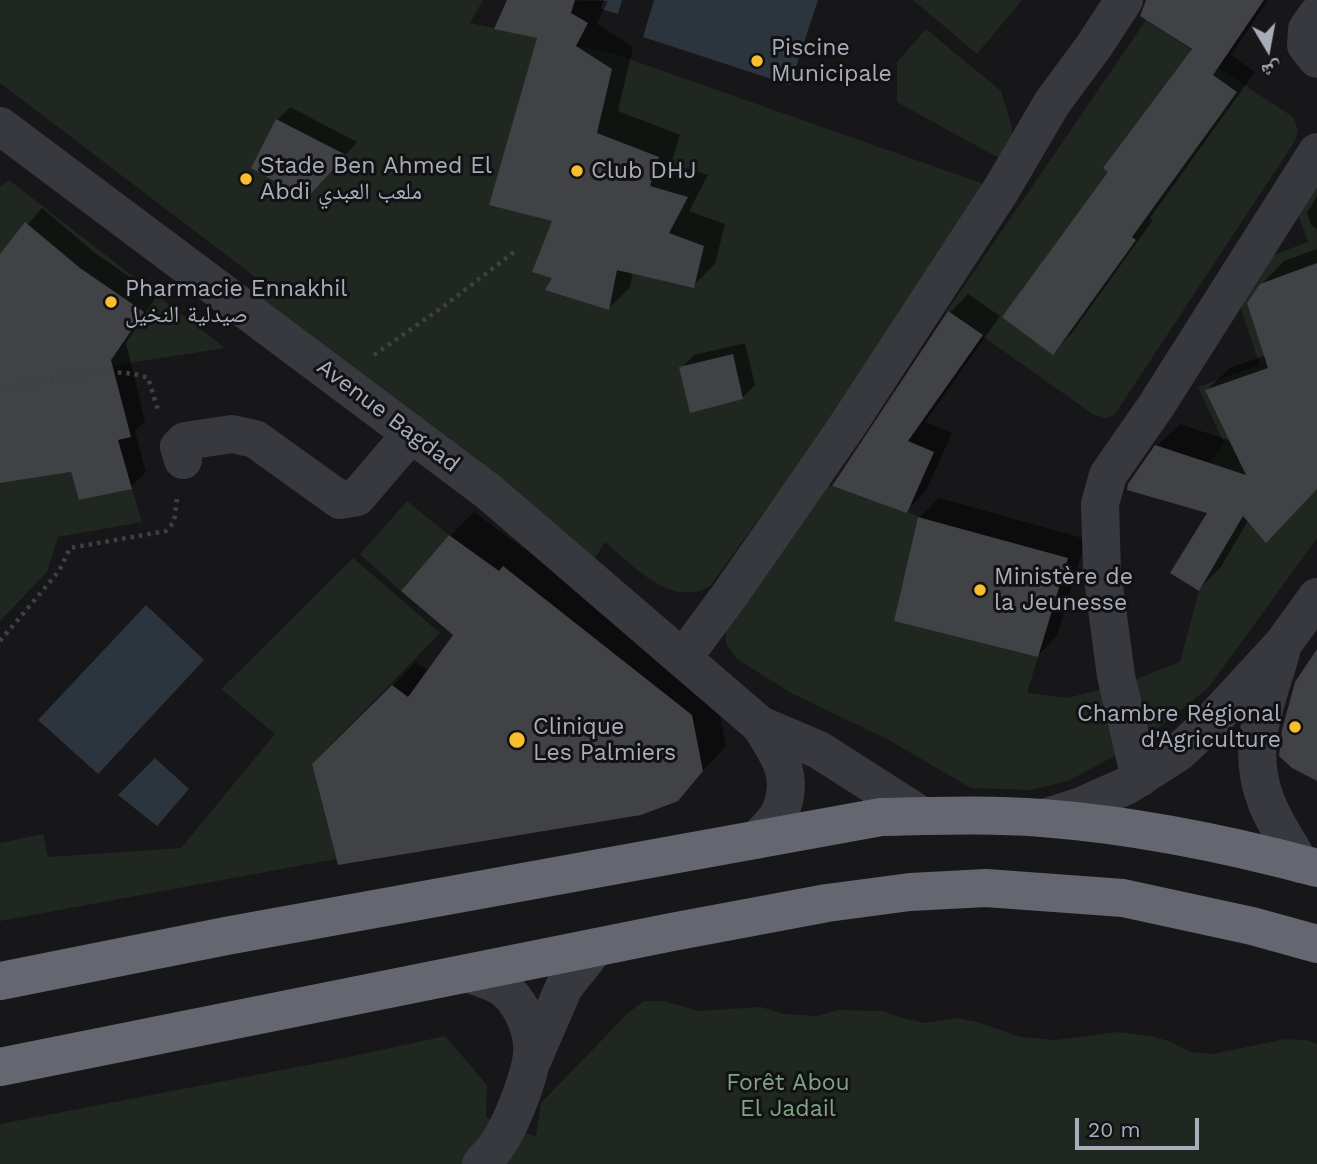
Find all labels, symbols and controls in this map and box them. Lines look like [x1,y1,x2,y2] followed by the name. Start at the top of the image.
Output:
[1233,14,1303,84] north arrow
[771,34,892,88] place label: Piscine Municipale
[749,53,765,69] marker: Piscine Municipale
[1260,57,1284,83] text: ش
[260,152,492,206] place label: Stade Ben Ahmed El Abdi ملعب العبدي
[591,157,697,185] place label: Club DHJ
[569,163,585,179] marker: Club DHJ
[238,171,254,187] marker: Stade Ben Ahmed El Abdi ملعب العبدي
[125,275,347,329] place label: Pharmacie Ennakhil صيدلية النخيل
[103,294,119,310] marker: Pharmacie Ennakhil صيدلية النخيل
[311,353,465,479] street label: Avenue Bagdad
[994,563,1133,617] place label: Ministère de la Jeunesse
[972,582,988,598] marker: Ministère de la Jeunesse
[1077,700,1281,754] place label: Chambre Régional d'Agriculture
[533,713,676,767] place label: Clinique Les Palmiers
[1287,719,1303,735] marker: Chambre Régional d'Agriculture
[507,730,527,750] marker: Clinique Les Palmiers
[726,1069,850,1123] park label: Forêt Abou El Jadail
[1079,1104,1203,1148] scale bar
[1088,1117,1140,1142] text: 20 m

